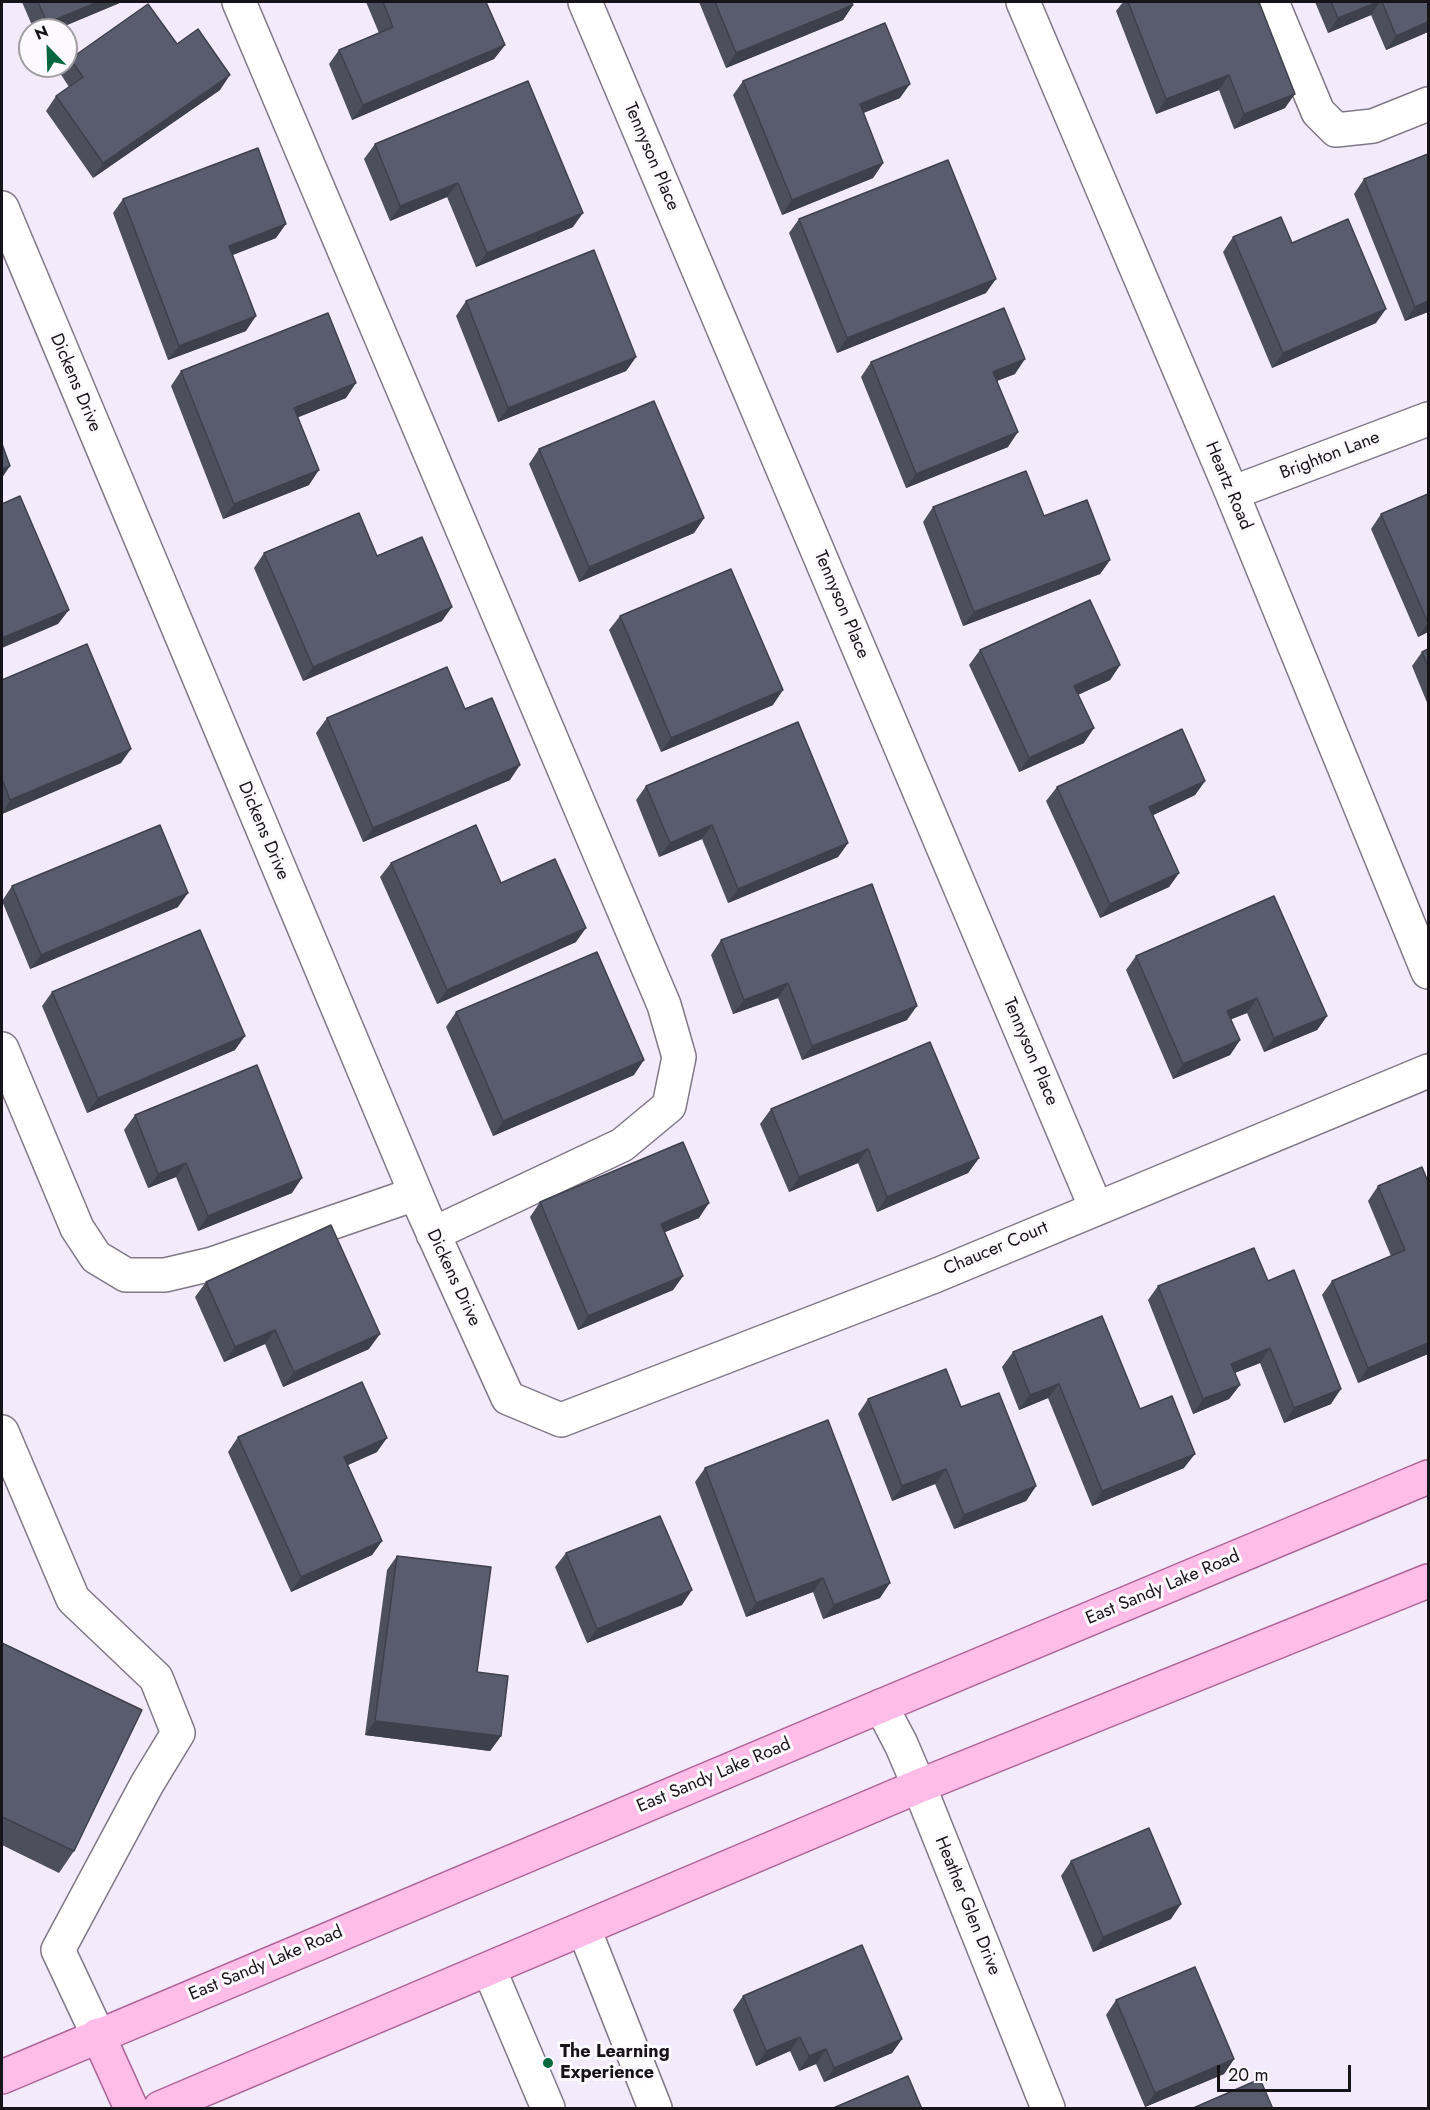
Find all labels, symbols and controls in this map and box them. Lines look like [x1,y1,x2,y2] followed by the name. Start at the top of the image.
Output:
[18,18,78,78] north arrow
[31,20,52,46] text: N
[619,100,683,214] street label: Tennyson Place
[45,331,105,435] street label: Dickens Drive
[1277,427,1383,485] street label: Brighton Lane
[1200,439,1256,533] street label: Heartz Road
[809,548,873,662] street label: Tennyson Place
[233,779,293,883] street label: Dickens Drive
[998,995,1062,1109] street label: Tennyson Place
[940,1217,1052,1281] street label: Chaucer Court
[421,1226,485,1330] street label: Dickens Drive
[1083,1546,1243,1630] street label: East Sandy Lake Road
[634,1734,794,1818] street label: East Sandy Lake Road
[929,1834,1005,1978] street label: Heather Glen Drive
[186,1922,346,2006] street label: East Sandy Lake Road
[560,2042,670,2084] place label: The Learning Experience
[1220,2053,1354,2091] scale bar
[541,2056,555,2070] marker: The Learning Experience
[1228,2062,1268,2088] text: 20 m

